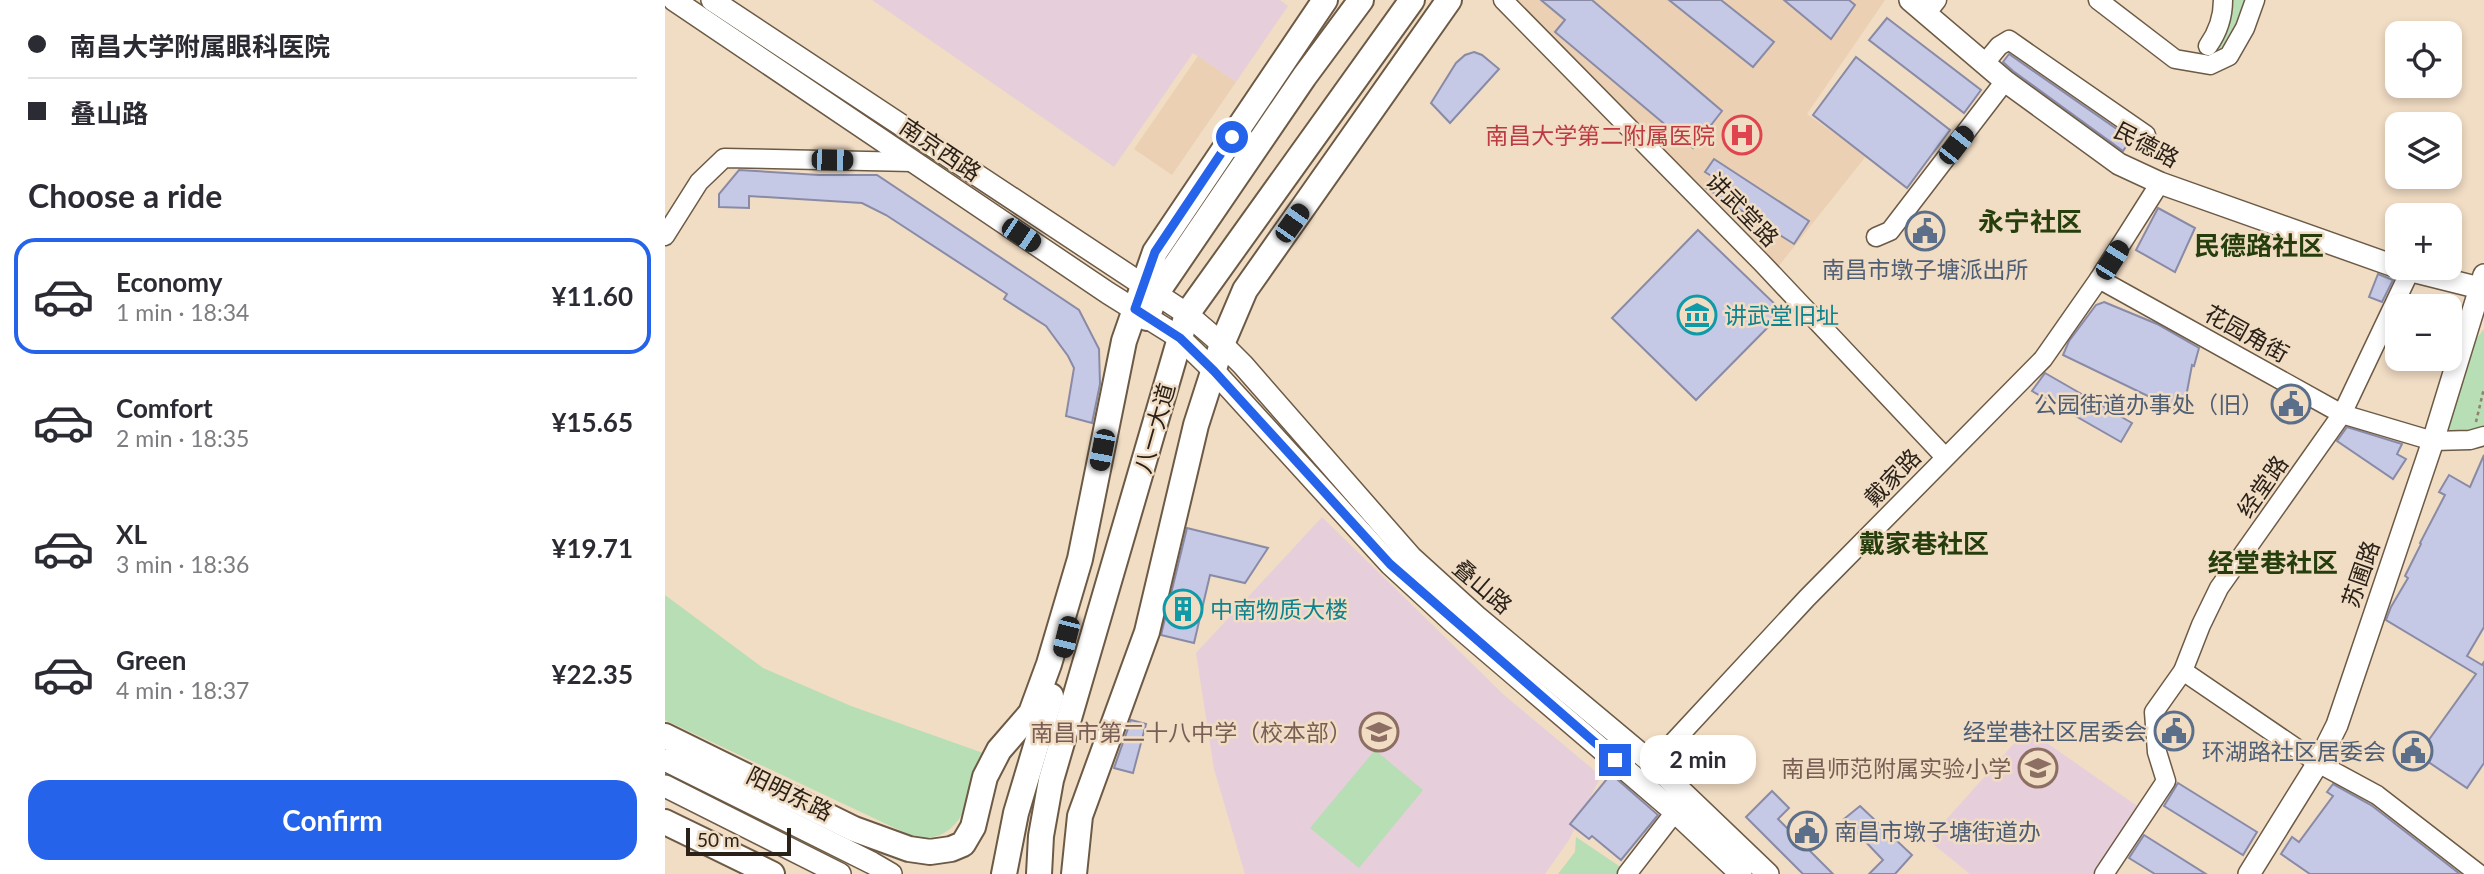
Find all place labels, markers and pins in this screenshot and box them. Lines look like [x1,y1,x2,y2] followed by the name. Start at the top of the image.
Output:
[1721,114,1763,156] hospital icon: 南昌大学第二附属医院
[1485,121,1715,149] place label: 南昌大学第二附属医院
[1904,210,1946,252] public building icon: 南昌市墩子塘派出所
[1822,255,2029,283] place label: 南昌市墩子塘派出所
[1676,294,1718,336] museum icon: 讲武堂旧址
[1724,301,1839,329] place label: 讲武堂旧址
[2270,383,2312,425] public building icon: 公园街道办事处（旧）
[2034,390,2264,418] place label: 公园街道办事处（旧）
[1162,588,1204,630] building icon: 中南物质大楼
[1210,595,1348,623] place label: 中南物质大楼
[2153,710,2195,752] public building icon: 经堂巷社区居委会
[1358,711,1400,753] school or university icon: 南昌市第二十八中学（校本部）
[1963,717,2147,745] place label: 经堂巷社区居委会
[1030,718,1352,746] place label: 南昌市第二十八中学（校本部）
[2392,730,2434,772] public building icon: 环湖路社区居委会
[2202,737,2386,765] place label: 环湖路社区居委会
[2017,747,2059,789] school or university icon: 南昌师范附属实验小学
[1781,754,2011,782] place label: 南昌师范附属实验小学
[1786,810,1828,852] public building icon: 南昌市墩子塘街道办
[1834,817,2041,845] place label: 南昌市墩子塘街道办

